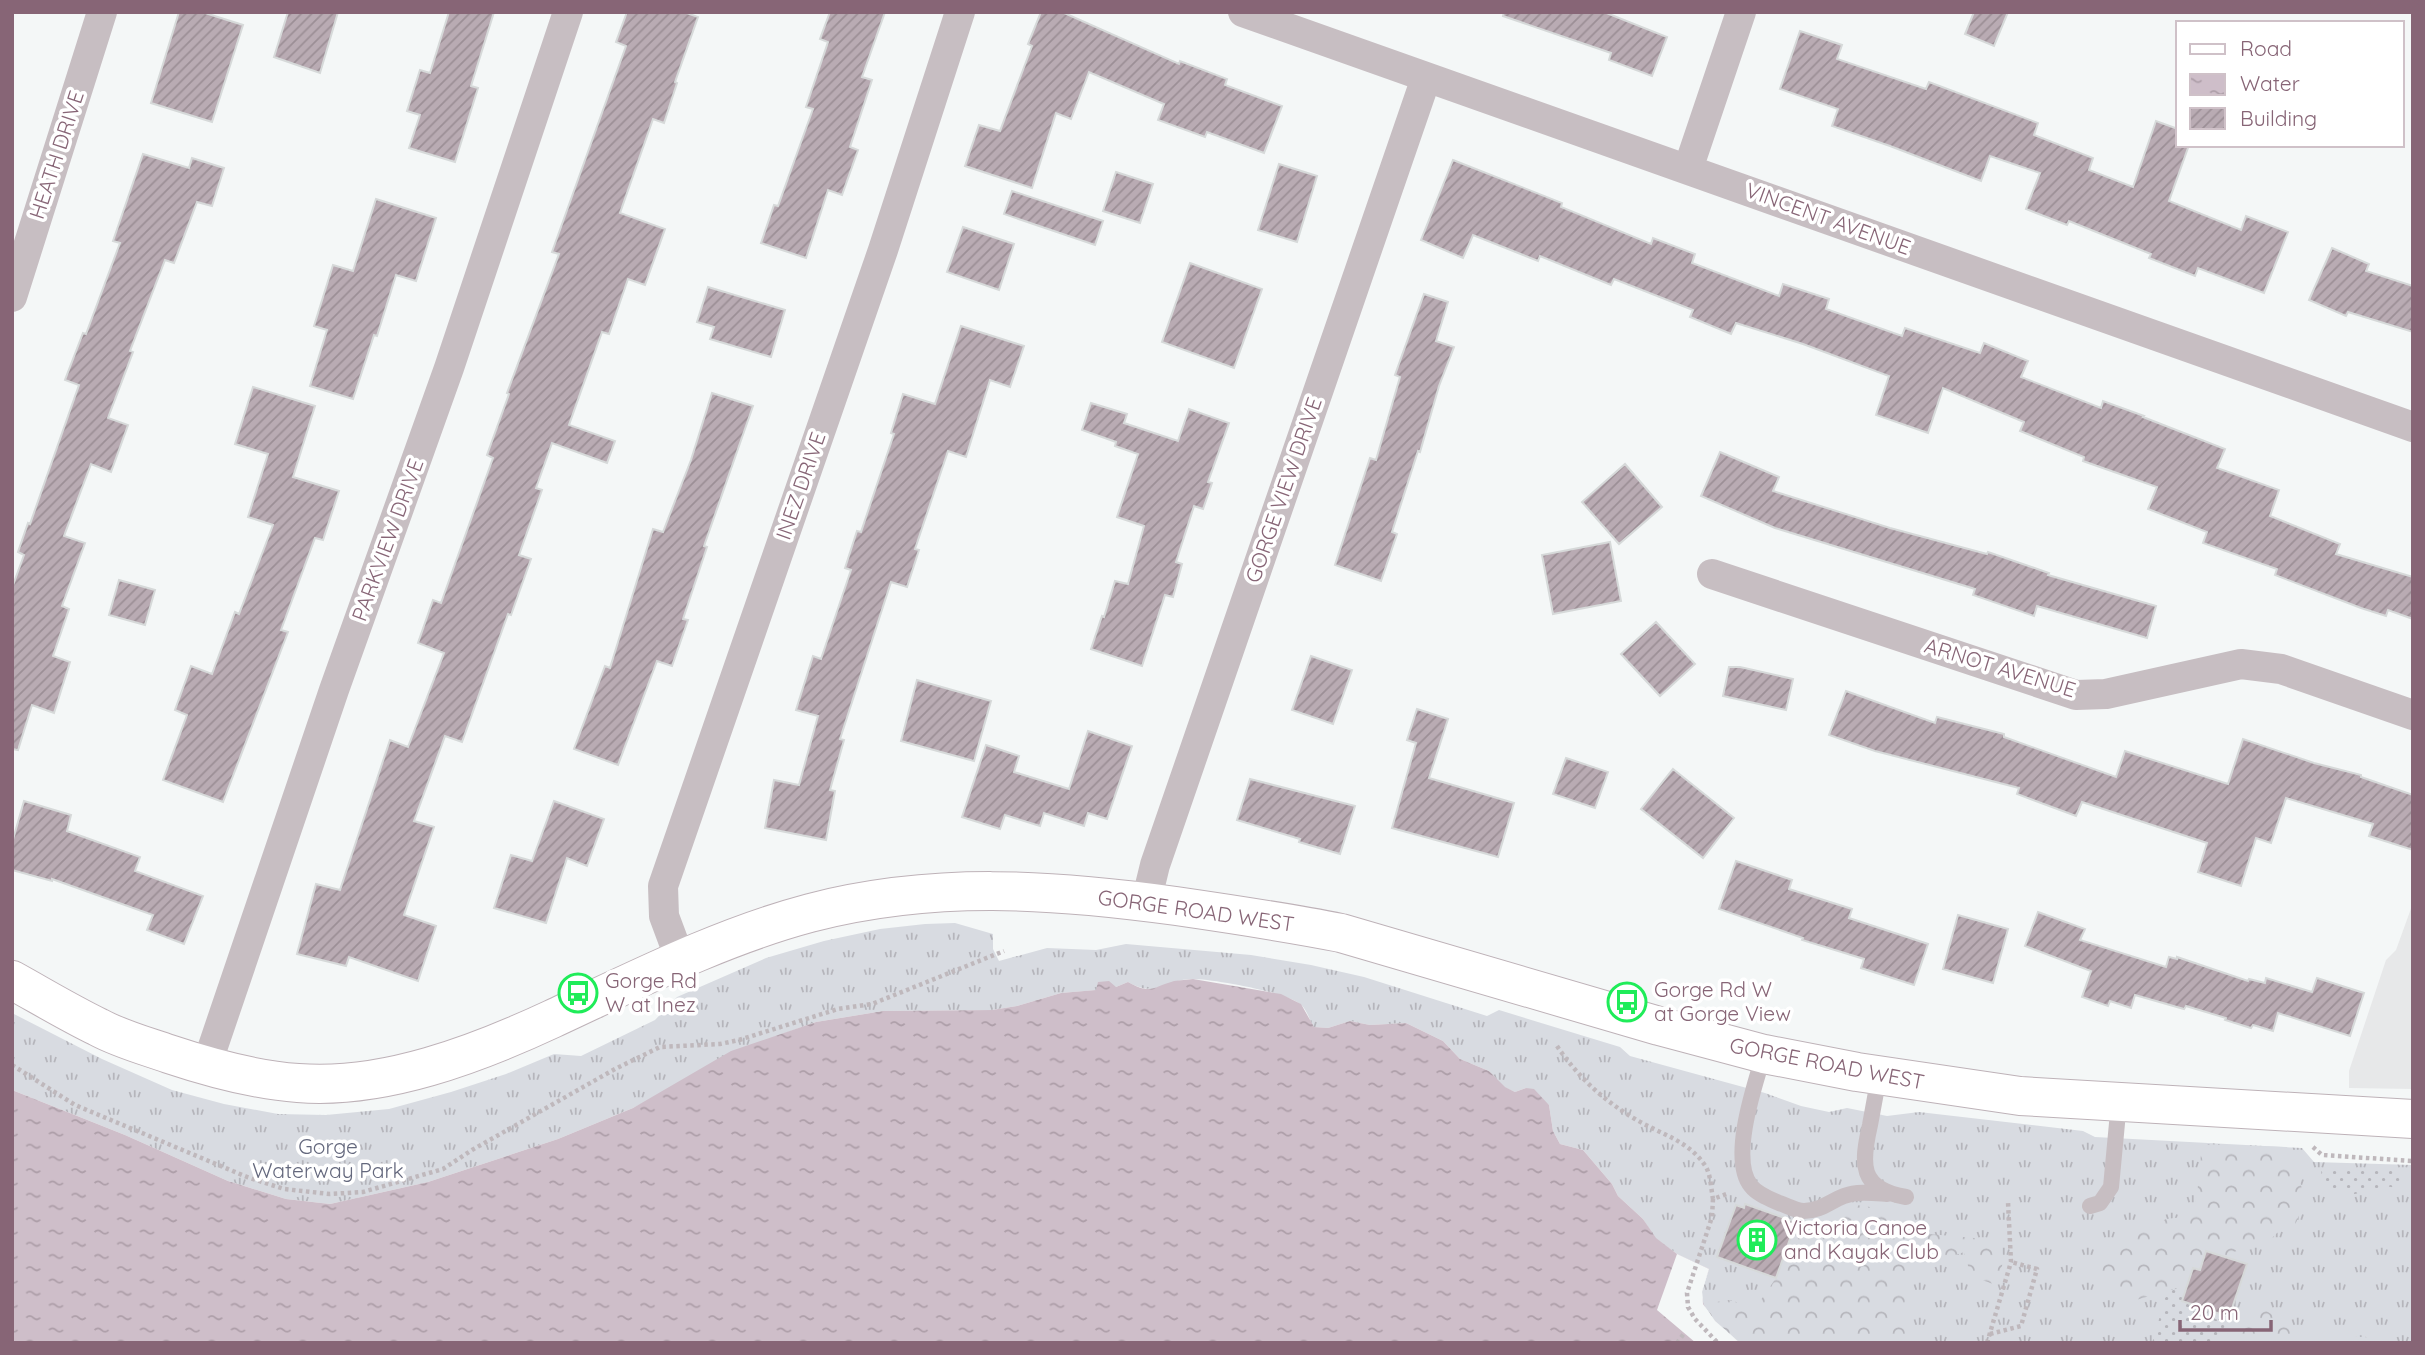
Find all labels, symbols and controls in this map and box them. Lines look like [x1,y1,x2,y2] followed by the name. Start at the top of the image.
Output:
[2176,21,2404,147] legend
[2240,35,2292,61] text: Road
[2240,70,2300,96] text: Water
[23,87,89,222] street label: HEATH DRIVE
[2240,105,2317,131] text: Building
[1742,176,1914,260] street label: VINCENT AVENUE
[1239,394,1327,586] street label: GORGE VIEW DRIVE
[770,428,831,543] street label: INEZ DRIVE
[346,455,429,624] street label: PARKVIEW DRIVE
[1922,632,2079,702] street label: ARNOT AVENUE
[1096,883,1296,937] street label: GORGE ROAD WEST
[605,967,697,1017] place label: Gorge Rd W at Inez
[557,972,599,1014] bus stop icon: Gorge Rd W at Inez
[1654,976,1791,1026] place label: Gorge Rd W at Gorge View
[1606,981,1648,1023] bus stop icon: Gorge Rd W at Gorge View
[1728,1031,1927,1095] street label: GORGE ROAD WEST
[252,1133,404,1183] park label: Gorge Waterway Park
[1784,1214,1939,1264] place label: Victoria Canoe and Kayak Club
[1736,1219,1778,1261] building icon: Victoria Canoe and Kayak Club
[2180,1288,2271,1332] scale bar
[2190,1299,2239,1325] text: 20 m

